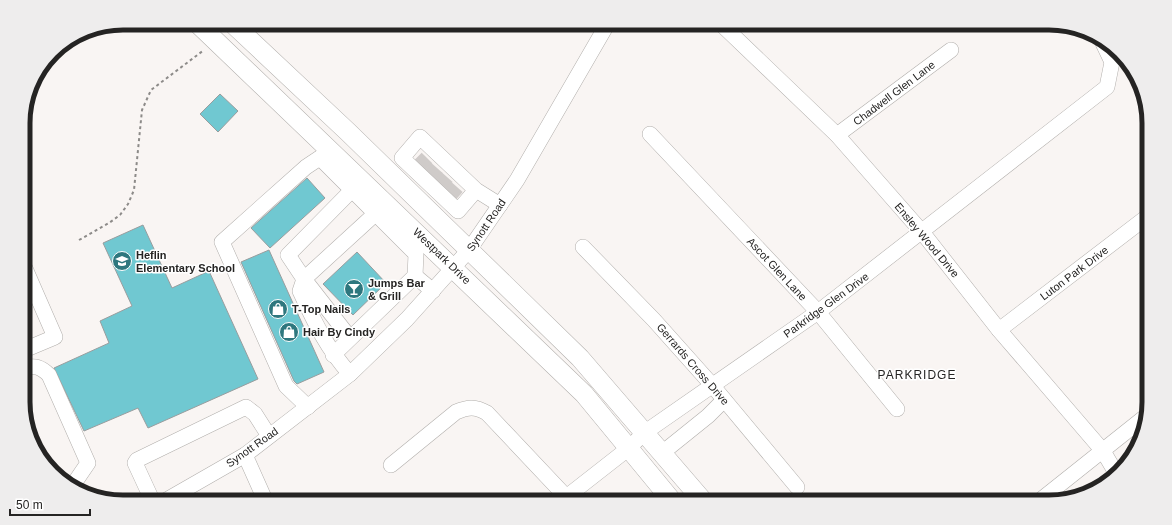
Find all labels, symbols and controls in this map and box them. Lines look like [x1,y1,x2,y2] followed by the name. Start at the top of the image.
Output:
[851,58,937,128] street label: Chadwell Glen Lane
[464,197,508,253] street label: Synott Road
[892,200,962,280] street label: Ensley Wood Drive
[411,226,473,286] street label: Westpark Drive
[745,235,809,303] street label: Ascot Glen Lane
[1038,244,1110,302] street label: Luton Park Drive
[136,249,235,274] place label: Heflin Elementary School
[111,250,133,272] school or university icon: Heflin Elementary School
[781,270,871,340] street label: Parkridge Glen Drive
[368,277,426,302] place label: Jumps Bar & Grill
[343,278,365,300] bar icon: Jumps Bar & Grill
[267,298,289,320] shop icon: T-Top Nails
[292,303,350,315] place label: T-Top Nails
[278,321,300,343] shop icon: Hair By Cindy
[654,321,732,407] street label: Gerrards Cross Drive
[303,326,376,338] place label: Hair By Cindy
[878,368,956,382] district label: PARKRIDGE
[224,425,280,469] street label: Synott Road
[10,491,90,517] scale bar
[16,498,43,512] text: 50 m

